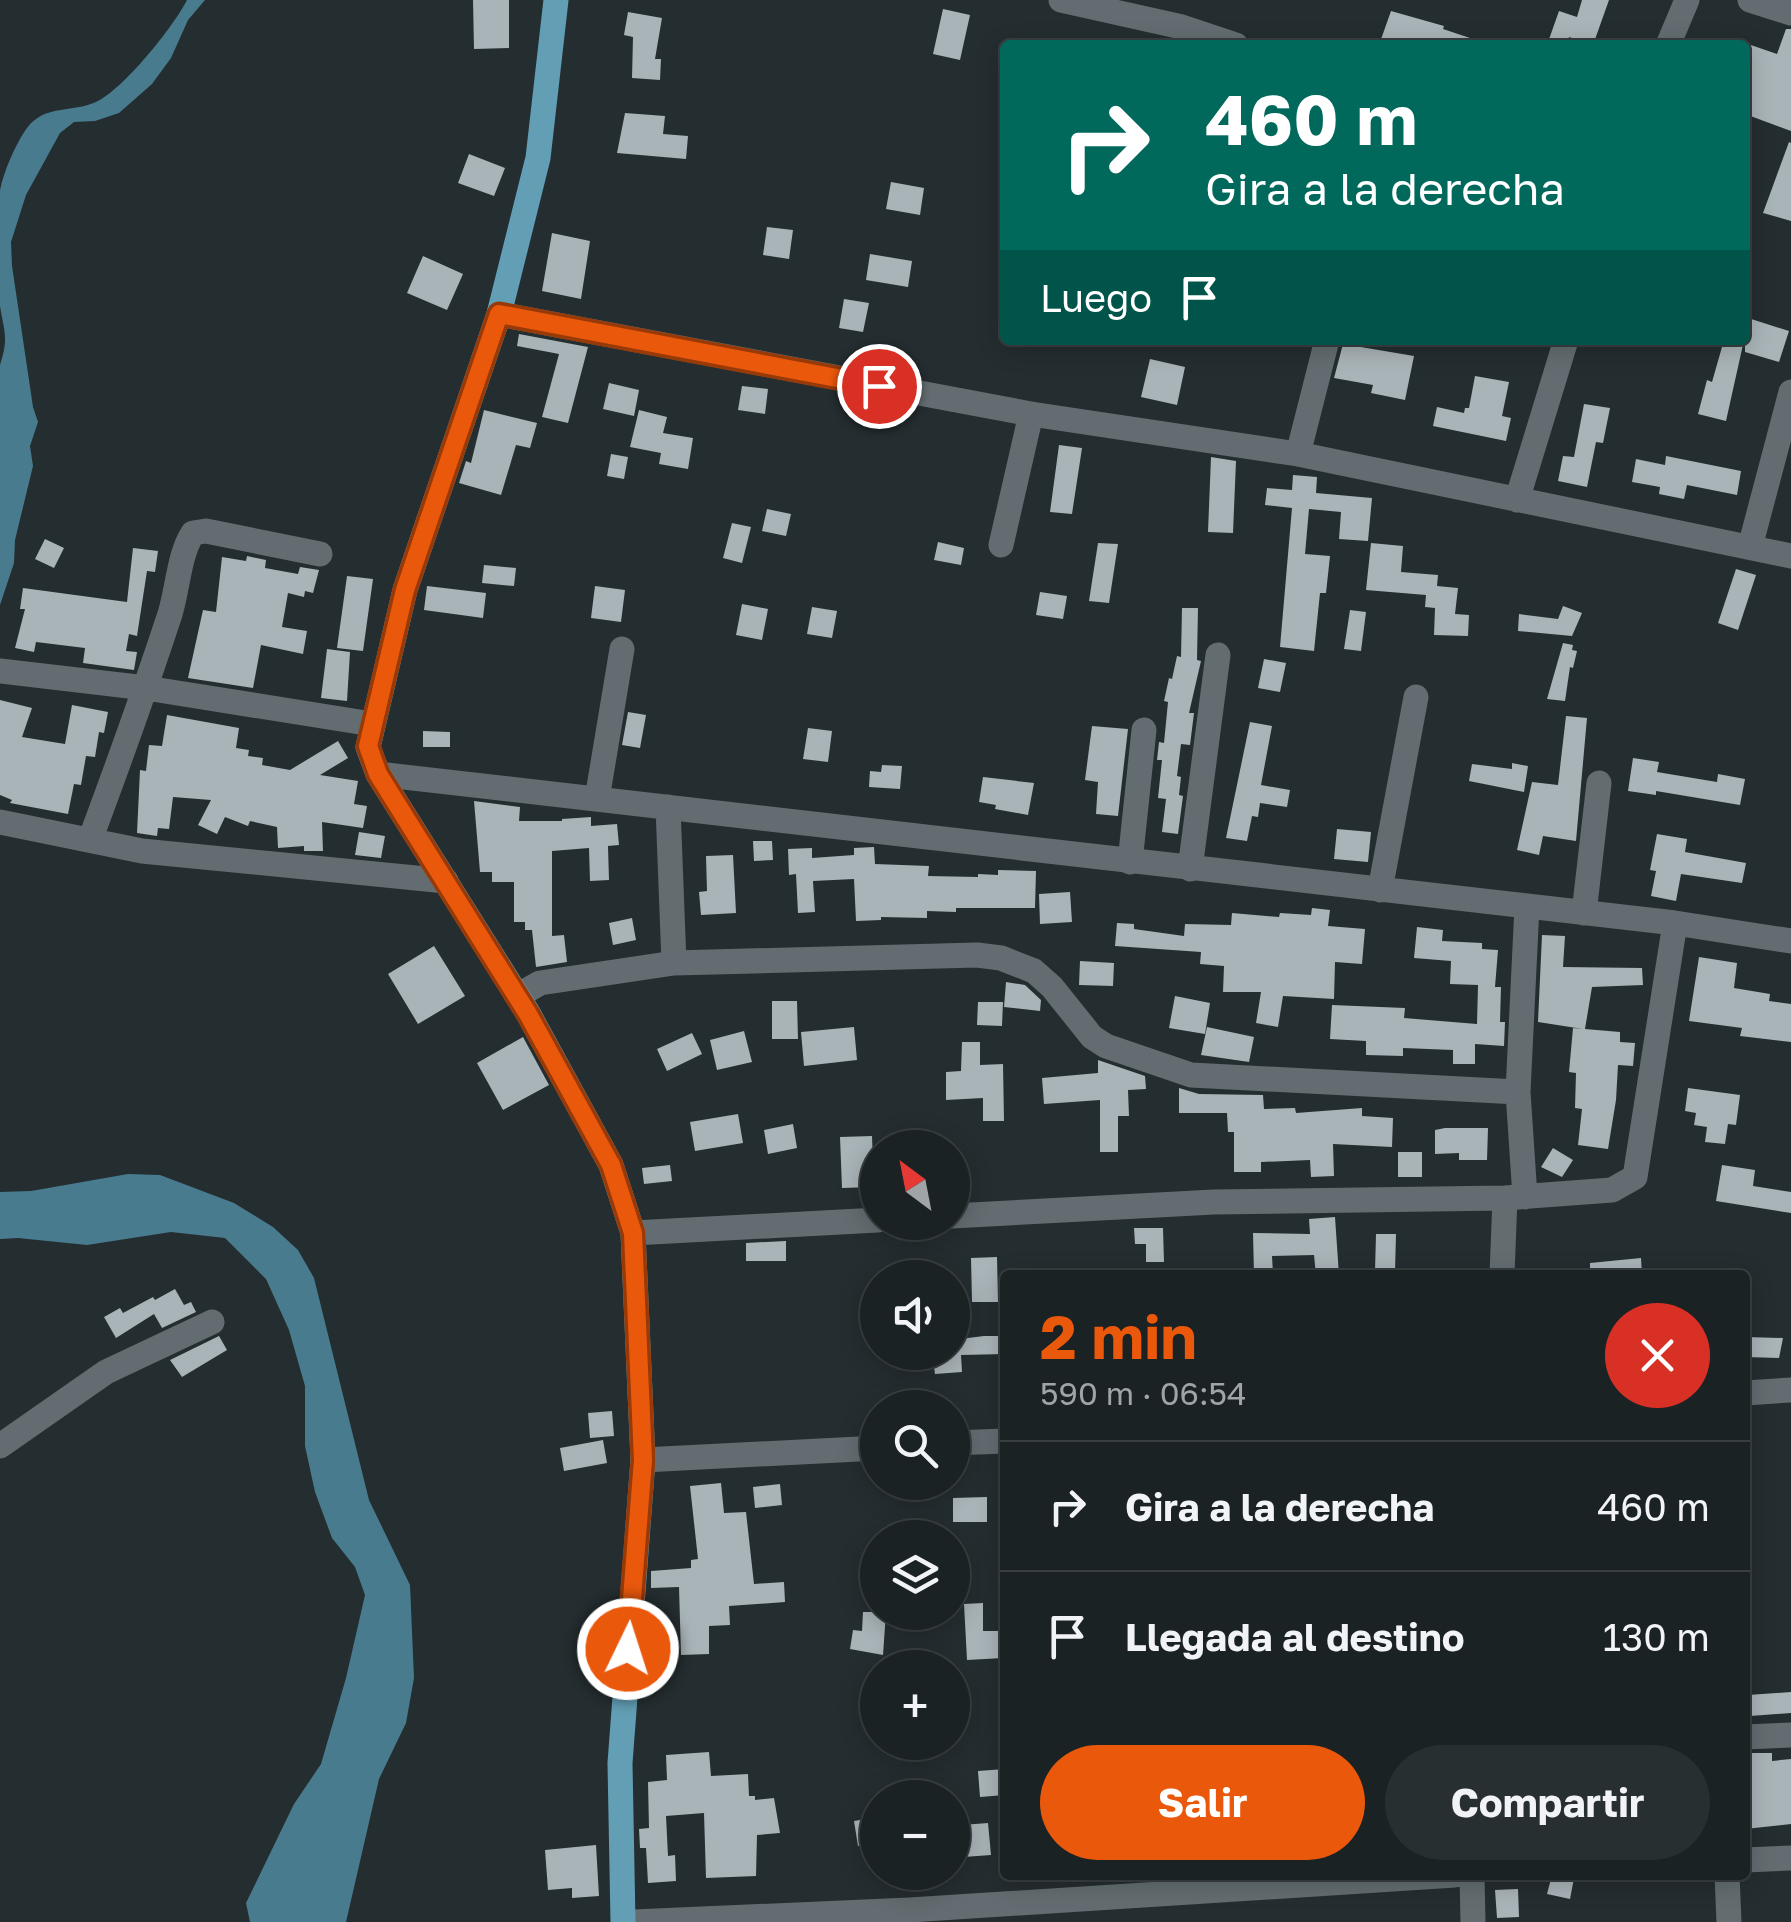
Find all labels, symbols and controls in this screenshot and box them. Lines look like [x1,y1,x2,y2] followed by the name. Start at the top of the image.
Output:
[1205,76,1417,160] text: 460 m
[1040,80,1170,210] icon: right
[1205,161,1565,215] text: Gira a la derecha
[1172,270,1227,325] icon: arrive
[1040,275,1152,320] text: Luego
[837,344,922,429] pin
[852,359,907,414] icon: arrive
[860,1130,970,1240] north arrow
[860,1130,970,1890] map controls
[860,1260,970,1370] button: sound
[1040,1300,1197,1372] text: 2 min
[1605,1303,1710,1408] button: close
[1040,1374,1247,1412] text: 590 m · 06:54
[860,1390,970,1500] button: search
[1040,1479,1095,1534] icon: right
[1125,1484,1434,1529] text: Gira a la derecha
[1597,1484,1710,1529] text: 460 m
[860,1520,970,1630] button: layers
[576,1597,680,1701] position arrow
[1040,1609,1095,1664] icon: arrive
[1125,1614,1465,1659] text: Llegada al destino
[1603,1614,1710,1659] text: 130 m
[860,1650,970,1760] button: +
[1040,1745,1365,1860] button: Salir
[1385,1745,1710,1860] button: Compartir
[860,1780,970,1890] button: −

